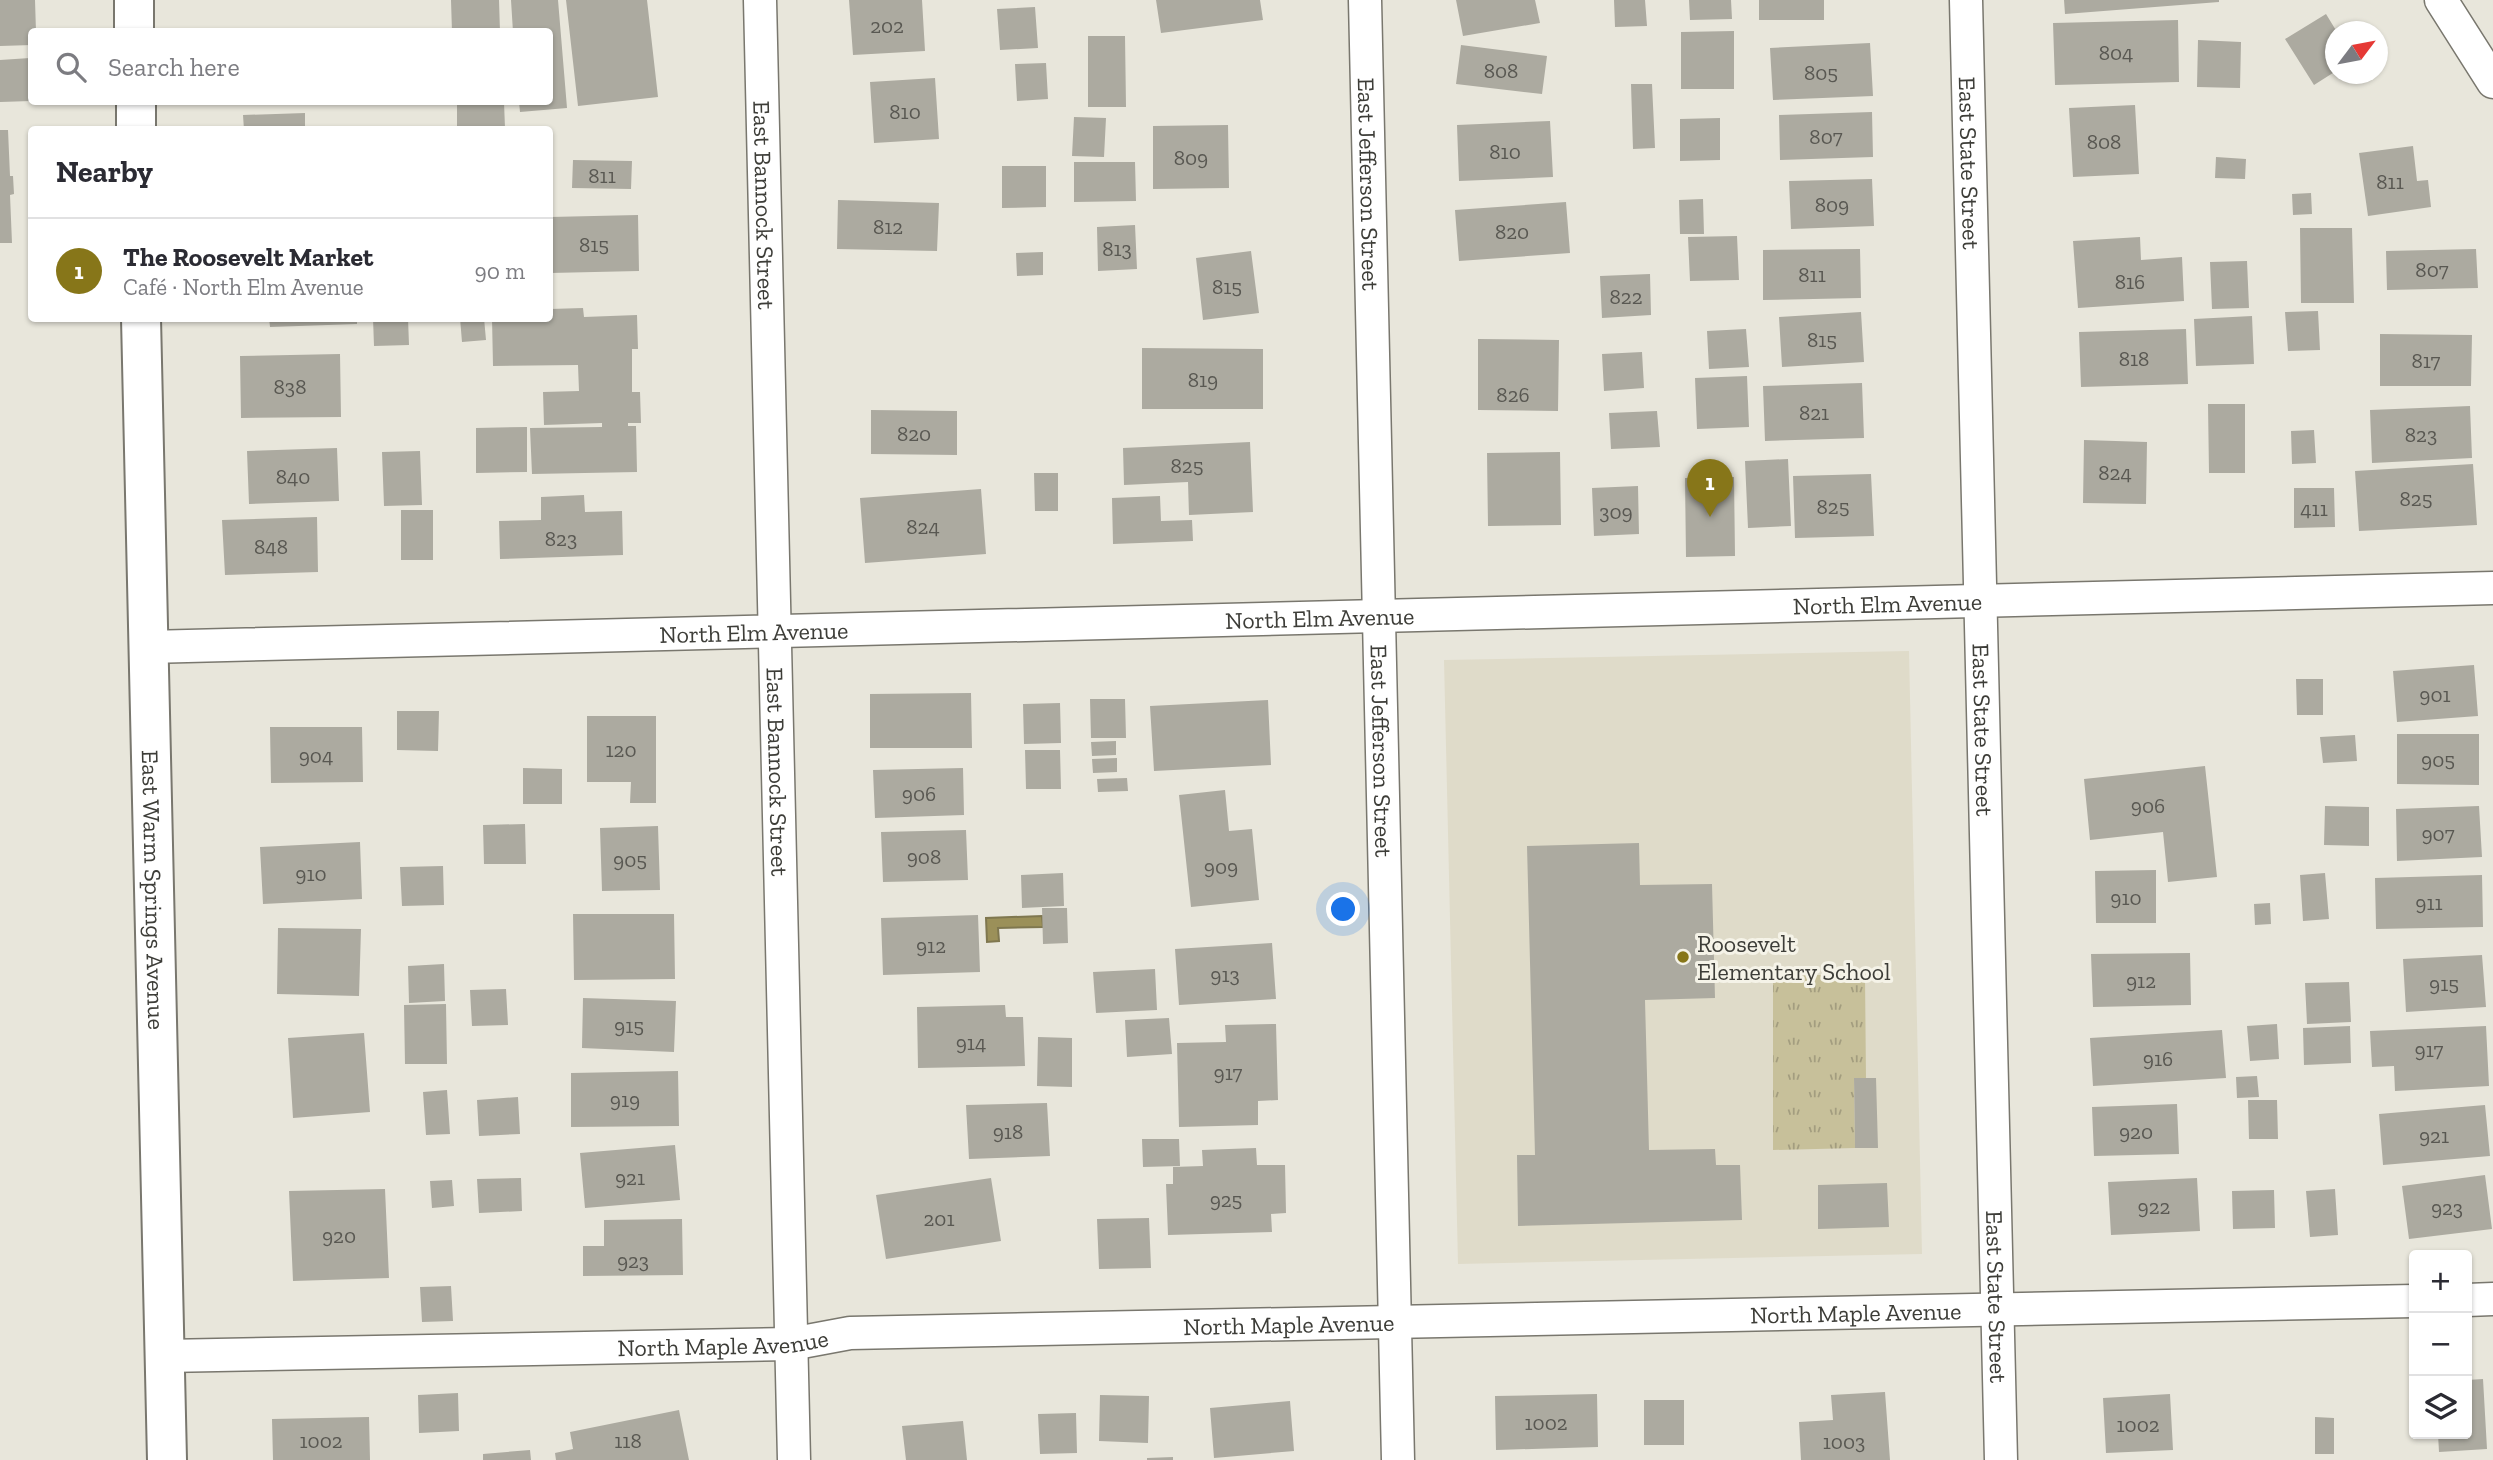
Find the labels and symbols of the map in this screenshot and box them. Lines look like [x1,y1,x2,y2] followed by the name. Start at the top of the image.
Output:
[870,13,904,38] house number: 202
[2325,21,2388,84] north arrow
[2099,40,2133,65] house number: 804
[1484,58,1518,83] house number: 808
[1804,60,1838,85] house number: 805
[1953,76,1986,250] street label: East State Street
[1352,77,1386,291] street label: East Jefferson Street
[889,99,921,124] house number: 810
[748,100,782,310] street label: East Bannock Street
[1809,124,1843,149] house number: 807
[2087,129,2121,154] house number: 808
[1489,139,1521,164] house number: 810
[1174,145,1208,170] house number: 809
[588,163,616,188] house number: 811
[2376,169,2404,194] house number: 811
[1815,192,1849,217] house number: 809
[873,214,903,239] house number: 812
[1495,219,1529,244] house number: 820
[579,232,609,257] house number: 815
[1102,236,1132,261] house number: 813
[2415,257,2449,282] house number: 807
[1798,262,1826,287] house number: 811
[2115,269,2145,294] house number: 816
[1212,274,1242,299] house number: 815
[1610,284,1642,309] house number: 822
[1807,327,1837,352] house number: 815
[2119,346,2149,371] house number: 818
[2412,348,2441,373] house number: 817
[1188,367,1218,392] house number: 819
[274,374,306,399] house number: 838
[1496,382,1530,407] house number: 826
[1799,400,1829,425] house number: 821
[897,421,931,446] house number: 820
[2405,422,2437,447] house number: 823
[1171,453,1203,478] house number: 825
[1687,459,1733,517] pin: 1
[2098,460,2132,485] house number: 824
[276,464,310,489] house number: 840
[2400,486,2432,511] house number: 825
[1817,494,1849,519] house number: 825
[2300,496,2328,521] house number: 411
[1599,499,1633,524] house number: 309
[906,514,940,539] house number: 824
[545,526,577,551] house number: 823
[254,534,288,559] house number: 848
[1793,586,1982,620] street label: North Elm Avenue
[1225,601,1415,634] street label: North Elm Avenue
[659,615,849,649] street label: North Elm Avenue
[1967,643,2000,817] street label: East State Street
[1365,644,1399,858] street label: East Jefferson Street
[761,667,795,877] street label: East Bannock Street
[2419,682,2451,707] house number: 901
[606,737,637,762] house number: 120
[299,743,333,768] house number: 904
[2421,747,2455,772] house number: 905
[136,750,172,1030] street label: East Warm Springs Avenue
[902,781,936,806] house number: 906
[2131,793,2165,818] house number: 906
[2421,821,2455,846] house number: 907
[907,844,941,869] house number: 908
[613,847,647,872] house number: 905
[1204,854,1238,879] house number: 909
[295,861,327,886] house number: 910
[2110,885,2142,910] house number: 910
[2415,890,2443,915] house number: 911
[1326,892,1360,926] your location
[1697,929,1891,986] place label: Roosevelt Elementary School
[916,933,946,958] house number: 912
[1675,949,1691,965] marker: Roosevelt Elementary School
[1210,962,1240,987] house number: 913
[2126,968,2156,993] house number: 912
[2429,971,2459,996] house number: 915
[614,1013,644,1038] house number: 915
[956,1030,986,1055] house number: 914
[2415,1037,2443,1062] house number: 917
[2143,1046,2173,1071] house number: 916
[1214,1060,1242,1085] house number: 917
[610,1087,640,1112] house number: 919
[993,1119,1023,1144] house number: 918
[2119,1119,2153,1144] house number: 920
[2419,1123,2449,1148] house number: 921
[615,1165,645,1190] house number: 921
[1210,1187,1242,1212] house number: 925
[2138,1194,2170,1219] house number: 922
[2431,1195,2463,1220] house number: 923
[924,1206,955,1231] house number: 201
[1981,1210,2014,1383] street label: East State Street
[322,1223,356,1248] house number: 920
[617,1248,649,1273] house number: 923
[1750,1296,1962,1329] street label: North Maple Avenue
[1183,1307,1395,1341] street label: North Maple Avenue
[617,1323,831,1362] street label: North Maple Avenue
[1524,1410,1568,1435] house number: 1002
[2116,1412,2160,1437] house number: 1002
[299,1428,343,1453] house number: 1002
[614,1428,642,1453] house number: 118
[1823,1429,1865,1454] house number: 1003

